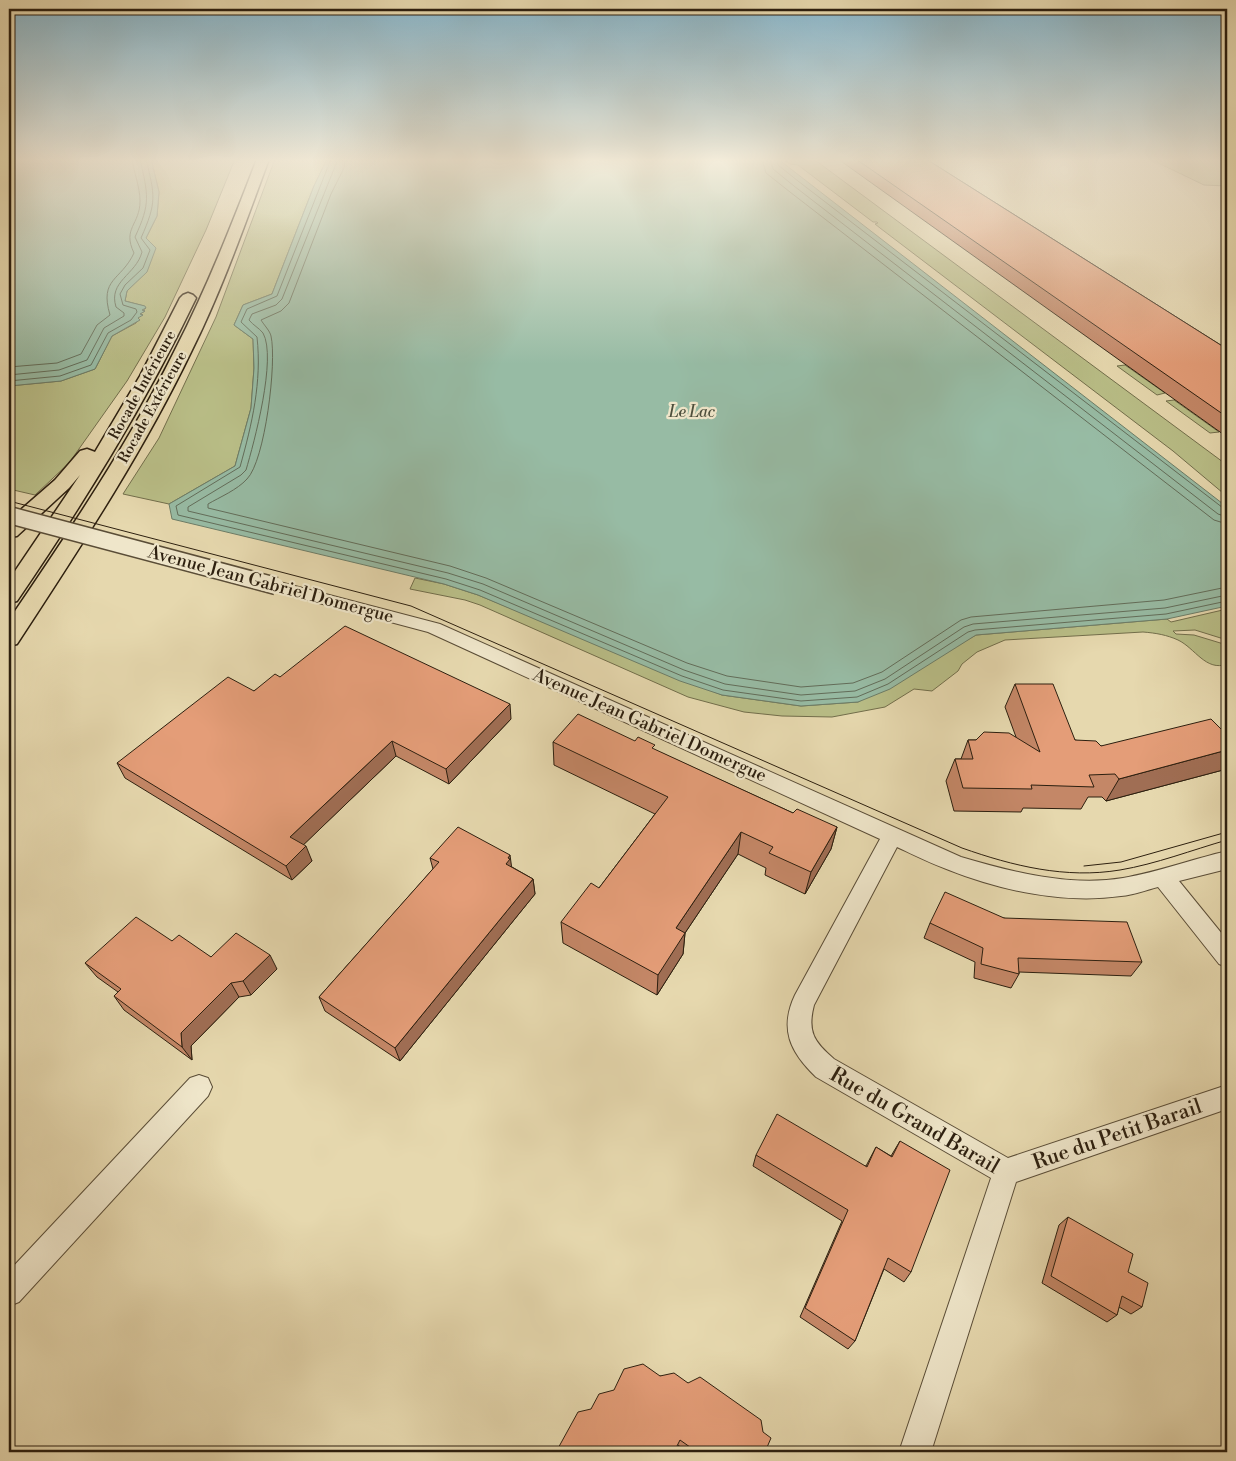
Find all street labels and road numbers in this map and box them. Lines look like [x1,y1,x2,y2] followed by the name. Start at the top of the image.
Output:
[105,327,180,443] street label: Rocade Intérieure
[114,348,191,467] street label: Rocade Extérieure
[145,540,396,628] street label: Avenue Jean Gabriel Domergue
[528,663,770,788] street label: Avenue Jean Gabriel Domergue
[825,1062,1004,1180] street label: Rue du Grand Barail
[1029,1094,1205,1176] street label: Rue du Petit Barail

